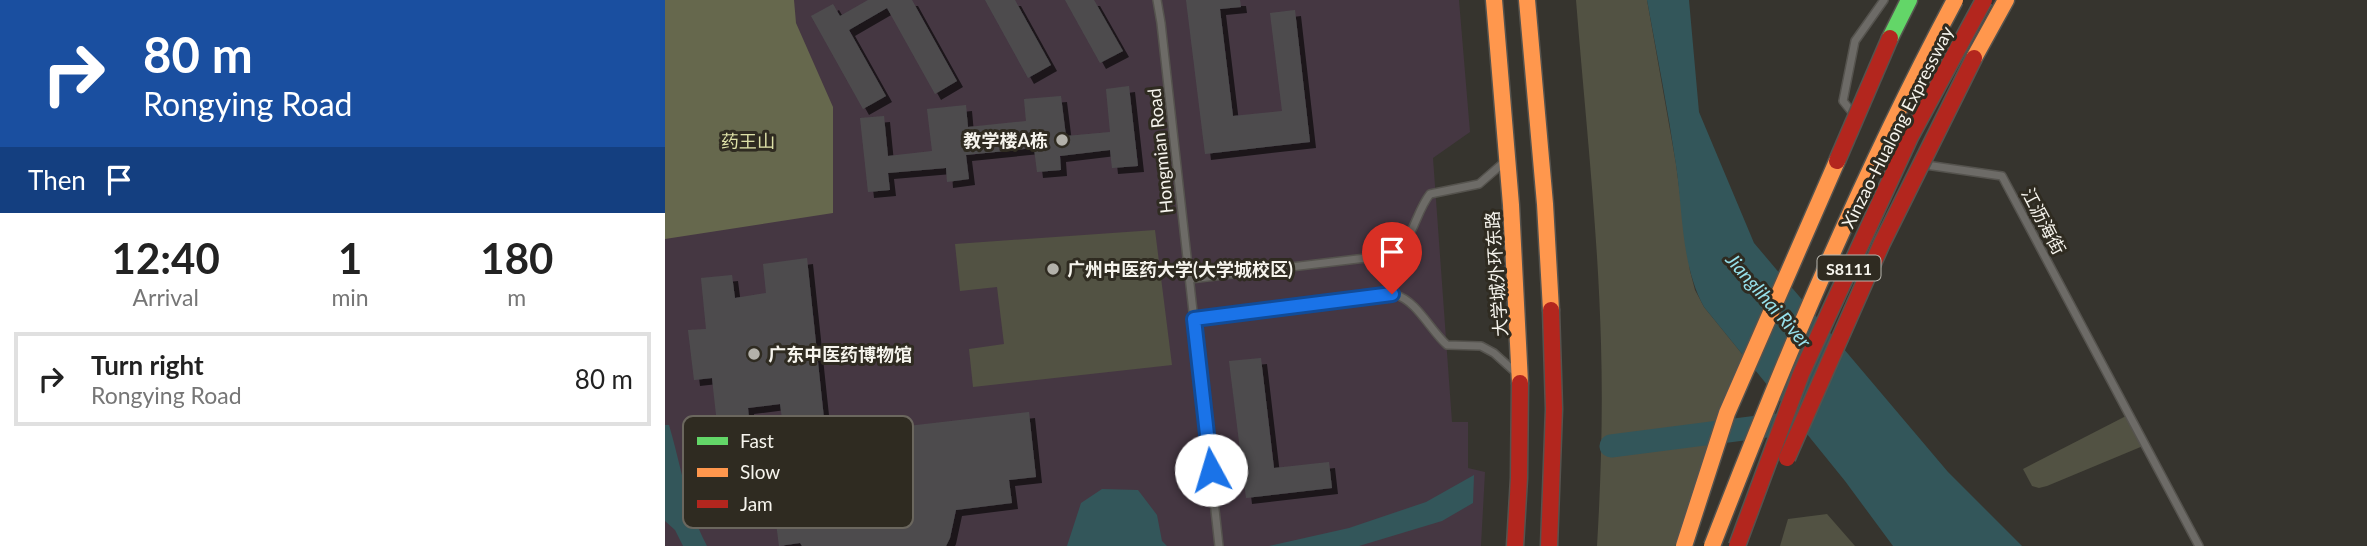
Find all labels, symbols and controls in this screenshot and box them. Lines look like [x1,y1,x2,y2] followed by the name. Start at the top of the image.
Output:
[1836,22,1958,232] street label: Xinzao-Hualong Expressway
[143,25,253,83] text: 80 m
[28,28,119,119] icon: right
[143,84,353,123] text: Rongying Road
[1142,87,1178,215] street label: Hongmian Road
[963,129,1048,151] place label: 教学楼A栋
[721,130,775,152] park label: 药王山
[1054,132,1070,148] marker: 教学楼A栋
[100,161,138,199] icon: arrive
[28,164,86,196] text: Then
[2017,184,2071,258] street label: 江沥海街
[1481,210,1511,338] street label: 大学城外环东路
[1362,222,1422,294] pin
[112,233,220,283] text: 12:40
[338,233,362,283] text: 1
[480,233,553,283] text: 180
[1373,233,1411,271] icon: arrive
[1721,247,1817,352] water label: Jianglihai River
[1817,256,1881,280] road number: S8111
[1067,258,1293,280] place label: 广州中医药大学(大学城校区)
[1045,261,1061,277] marker: 广州中医药大学(大学城校区)
[133,283,199,311] text: Arrival
[331,283,369,311] text: min
[507,283,526,311] text: m
[768,343,912,365] place label: 广东中医药博物馆
[746,346,762,362] marker: 广东中医药博物馆
[91,349,204,381] text: Turn right
[32,360,70,398] icon: right
[575,363,633,395] text: 80 m
[91,381,242,409] text: Rongying Road
[683,416,913,528] legend
[740,429,774,452] text: Fast
[1174,433,1248,507] position arrow
[740,460,780,483] text: Slow
[740,492,773,515] text: Jam

